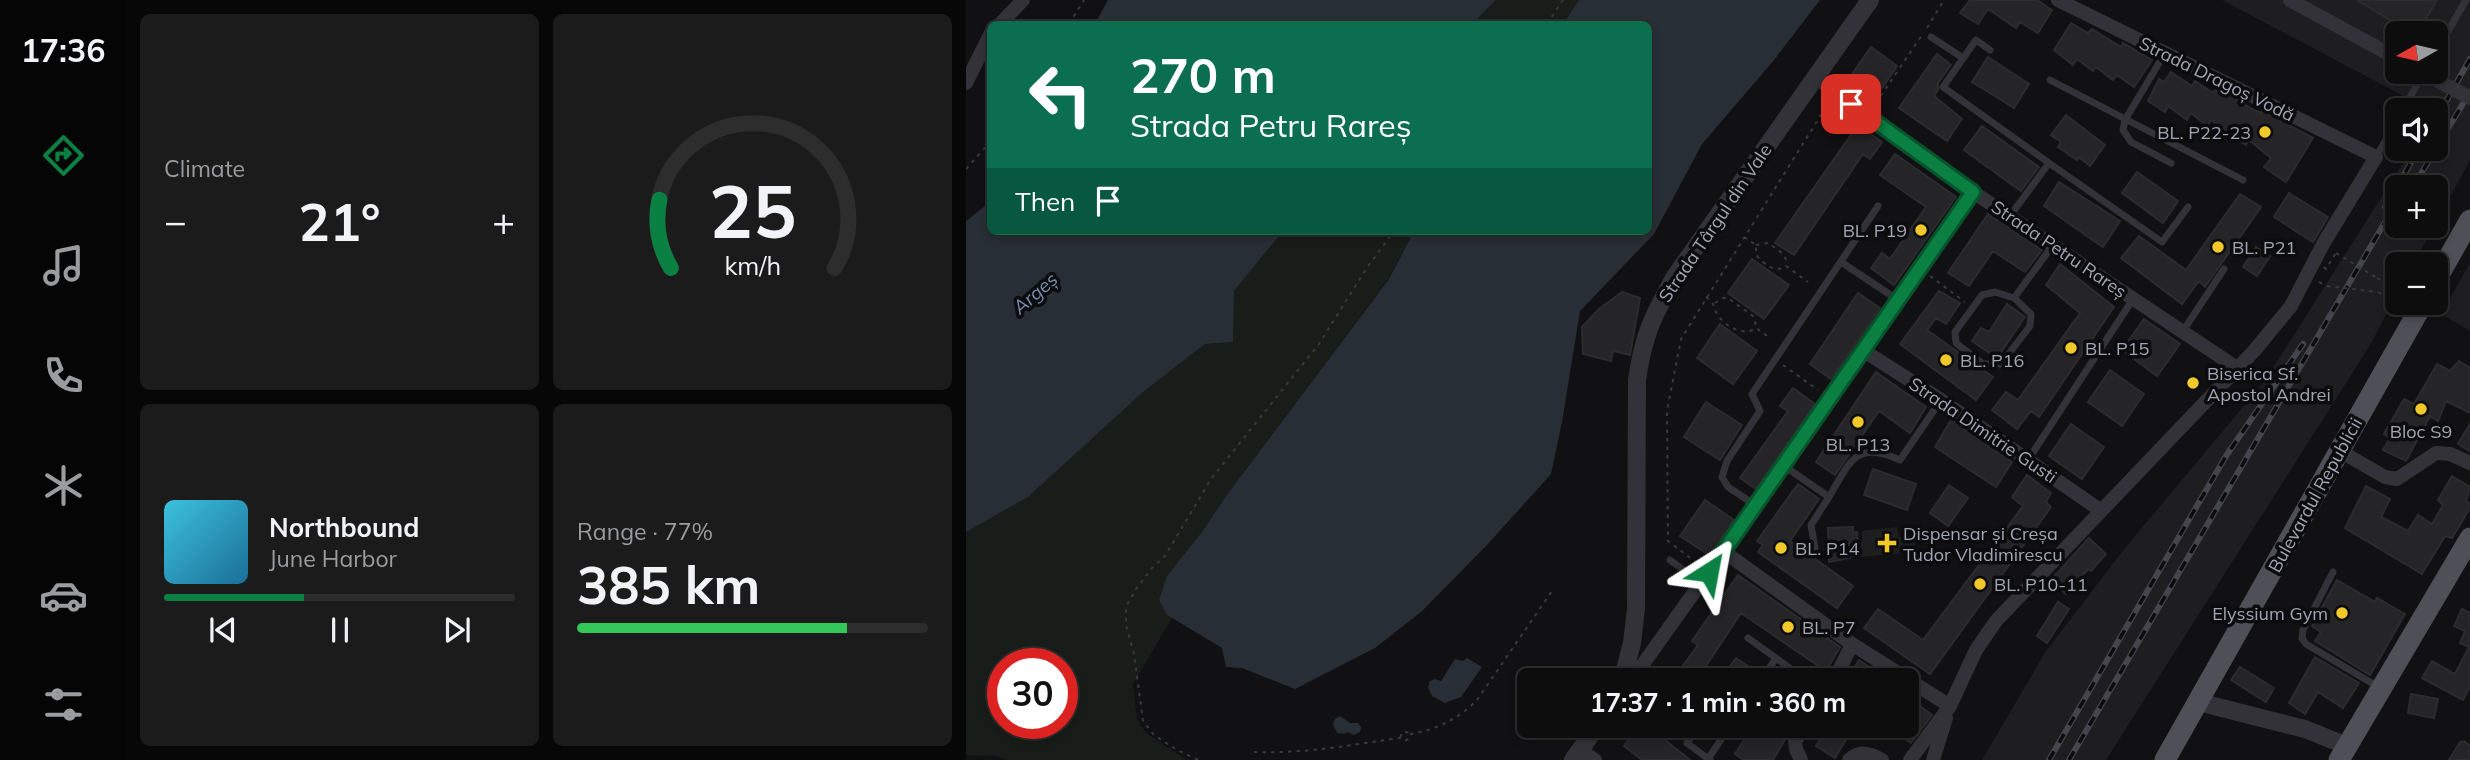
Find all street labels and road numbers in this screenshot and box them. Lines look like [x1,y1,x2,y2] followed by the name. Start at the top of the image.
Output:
[2136,31,2298,127] street label: Strada Dragoș Vodă
[1653,139,1777,307] street label: Strada Târgul din Vale
[1987,195,2131,303] street label: Strada Petru Rareș
[1905,372,2061,488] street label: Strada Dimitrie Gusti
[2263,414,2367,576] street label: Bulevardul Republicii

